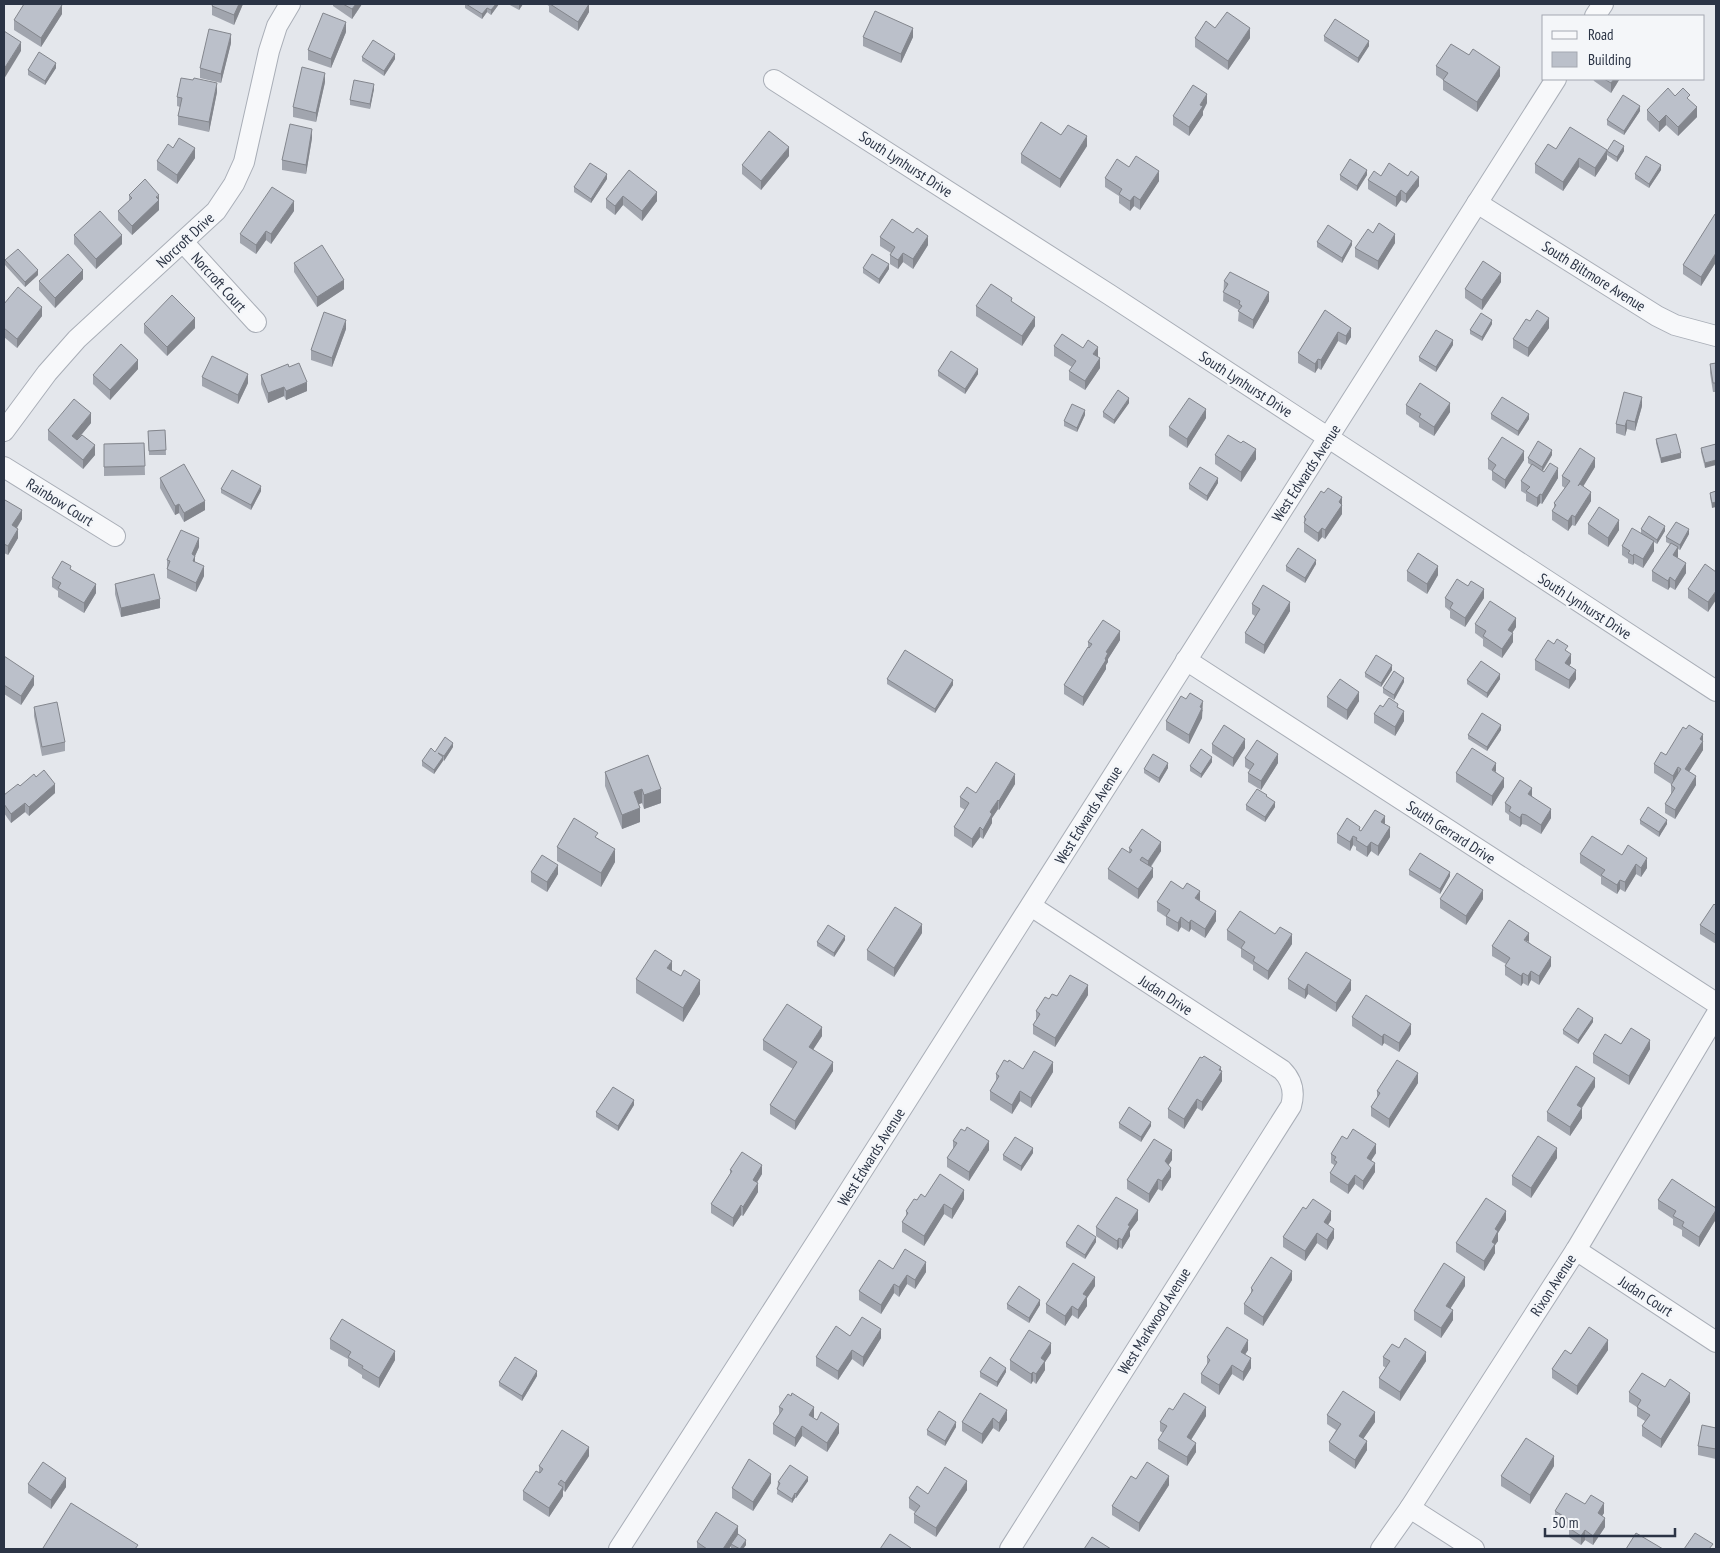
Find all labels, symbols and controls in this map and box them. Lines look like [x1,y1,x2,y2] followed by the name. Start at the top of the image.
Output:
[1542,15,1705,80] legend
[1588,25,1614,44] text: Road
[1588,50,1631,69] text: Building
[856,127,956,201] street label: South Lynhurst Drive
[152,208,218,272] street label: Norcroft Drive
[1539,237,1649,315] street label: South Biltmore Avenue
[187,248,251,316] street label: Norcroft Court
[1196,347,1296,421] street label: South Lynhurst Drive
[1267,421,1345,525] street label: West Edwards Avenue
[23,474,97,530] street label: Rainbow Court
[1535,569,1635,643] street label: South Lynhurst Drive
[1050,762,1126,868] street label: West Edwards Avenue
[1403,796,1499,868] street label: South Gerrard Drive
[1135,970,1196,1019] street label: Judan Drive
[833,1104,909,1210] street label: West Edwards Avenue
[1526,1250,1580,1320] street label: Rixon Avenue
[1113,1264,1195,1378] street label: West Markwood Avenue
[1615,1271,1677,1320] street label: Judan Court
[1545,1506,1675,1538] scale bar
[1552,1513,1578,1532] text: 50 m

